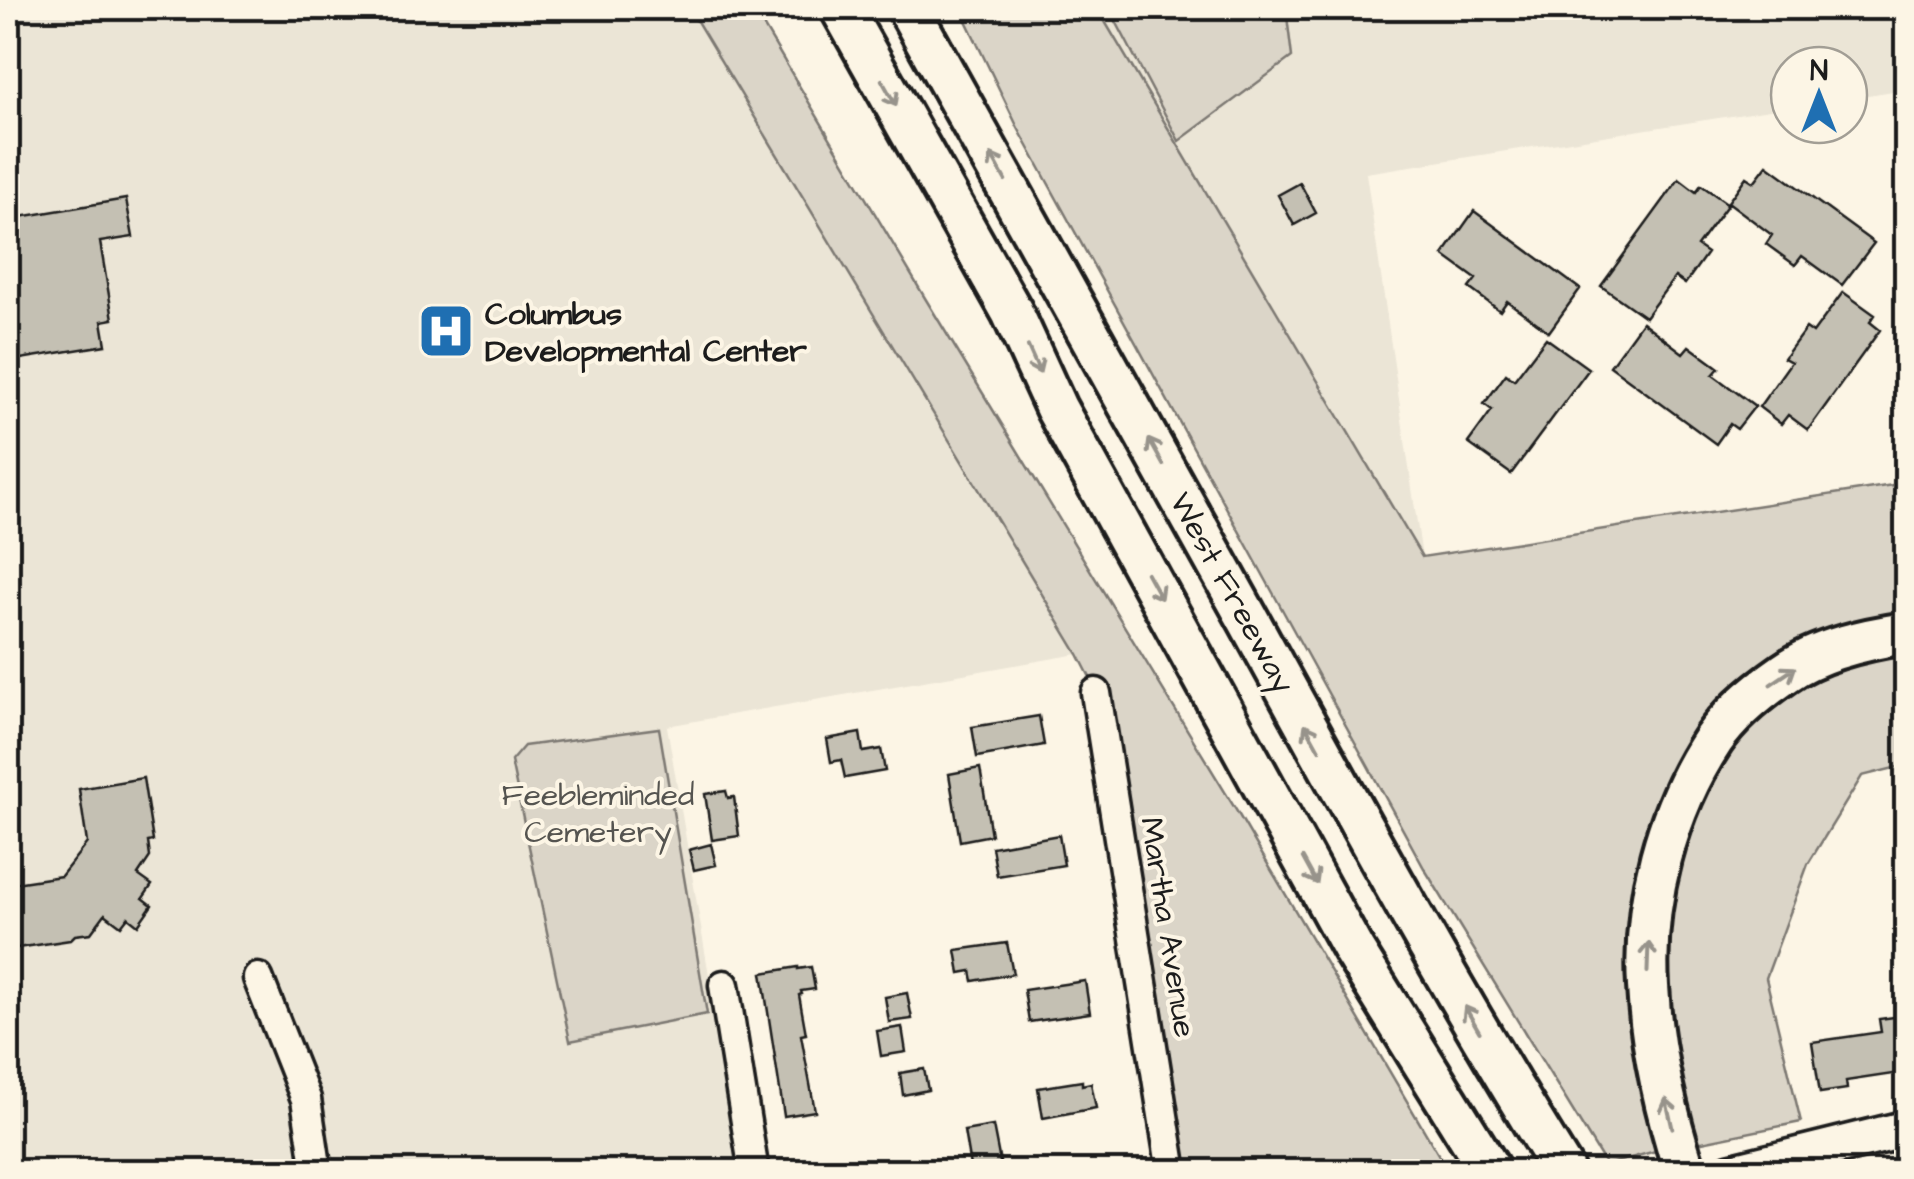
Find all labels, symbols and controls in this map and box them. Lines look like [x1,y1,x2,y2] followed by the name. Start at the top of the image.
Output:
[1769,45,1869,145] north arrow
[1810,52,1828,91] text: N
[879,78,899,106] one-way arrow
[988,153,1008,183] one-way arrow
[485,292,807,374] place label: Columbus Developmental Center
[416,301,476,361] hospital icon: Columbus Developmental Center
[1026,344,1044,375] one-way arrow
[1145,437,1165,467] one-way arrow
[1158,484,1306,701] street label: West Freeway
[1144,571,1164,600] one-way arrow
[1769,666,1797,687] one-way arrow
[1302,722,1322,752] one-way arrow
[502,773,694,855] park label: Feebleminded Cemetery
[1128,814,1207,1041] street label: Martha Avenue
[1301,855,1320,885] one-way arrow
[1639,941,1658,973] one-way arrow
[1462,1005,1482,1034] one-way arrow
[1659,1098,1677,1130] one-way arrow

